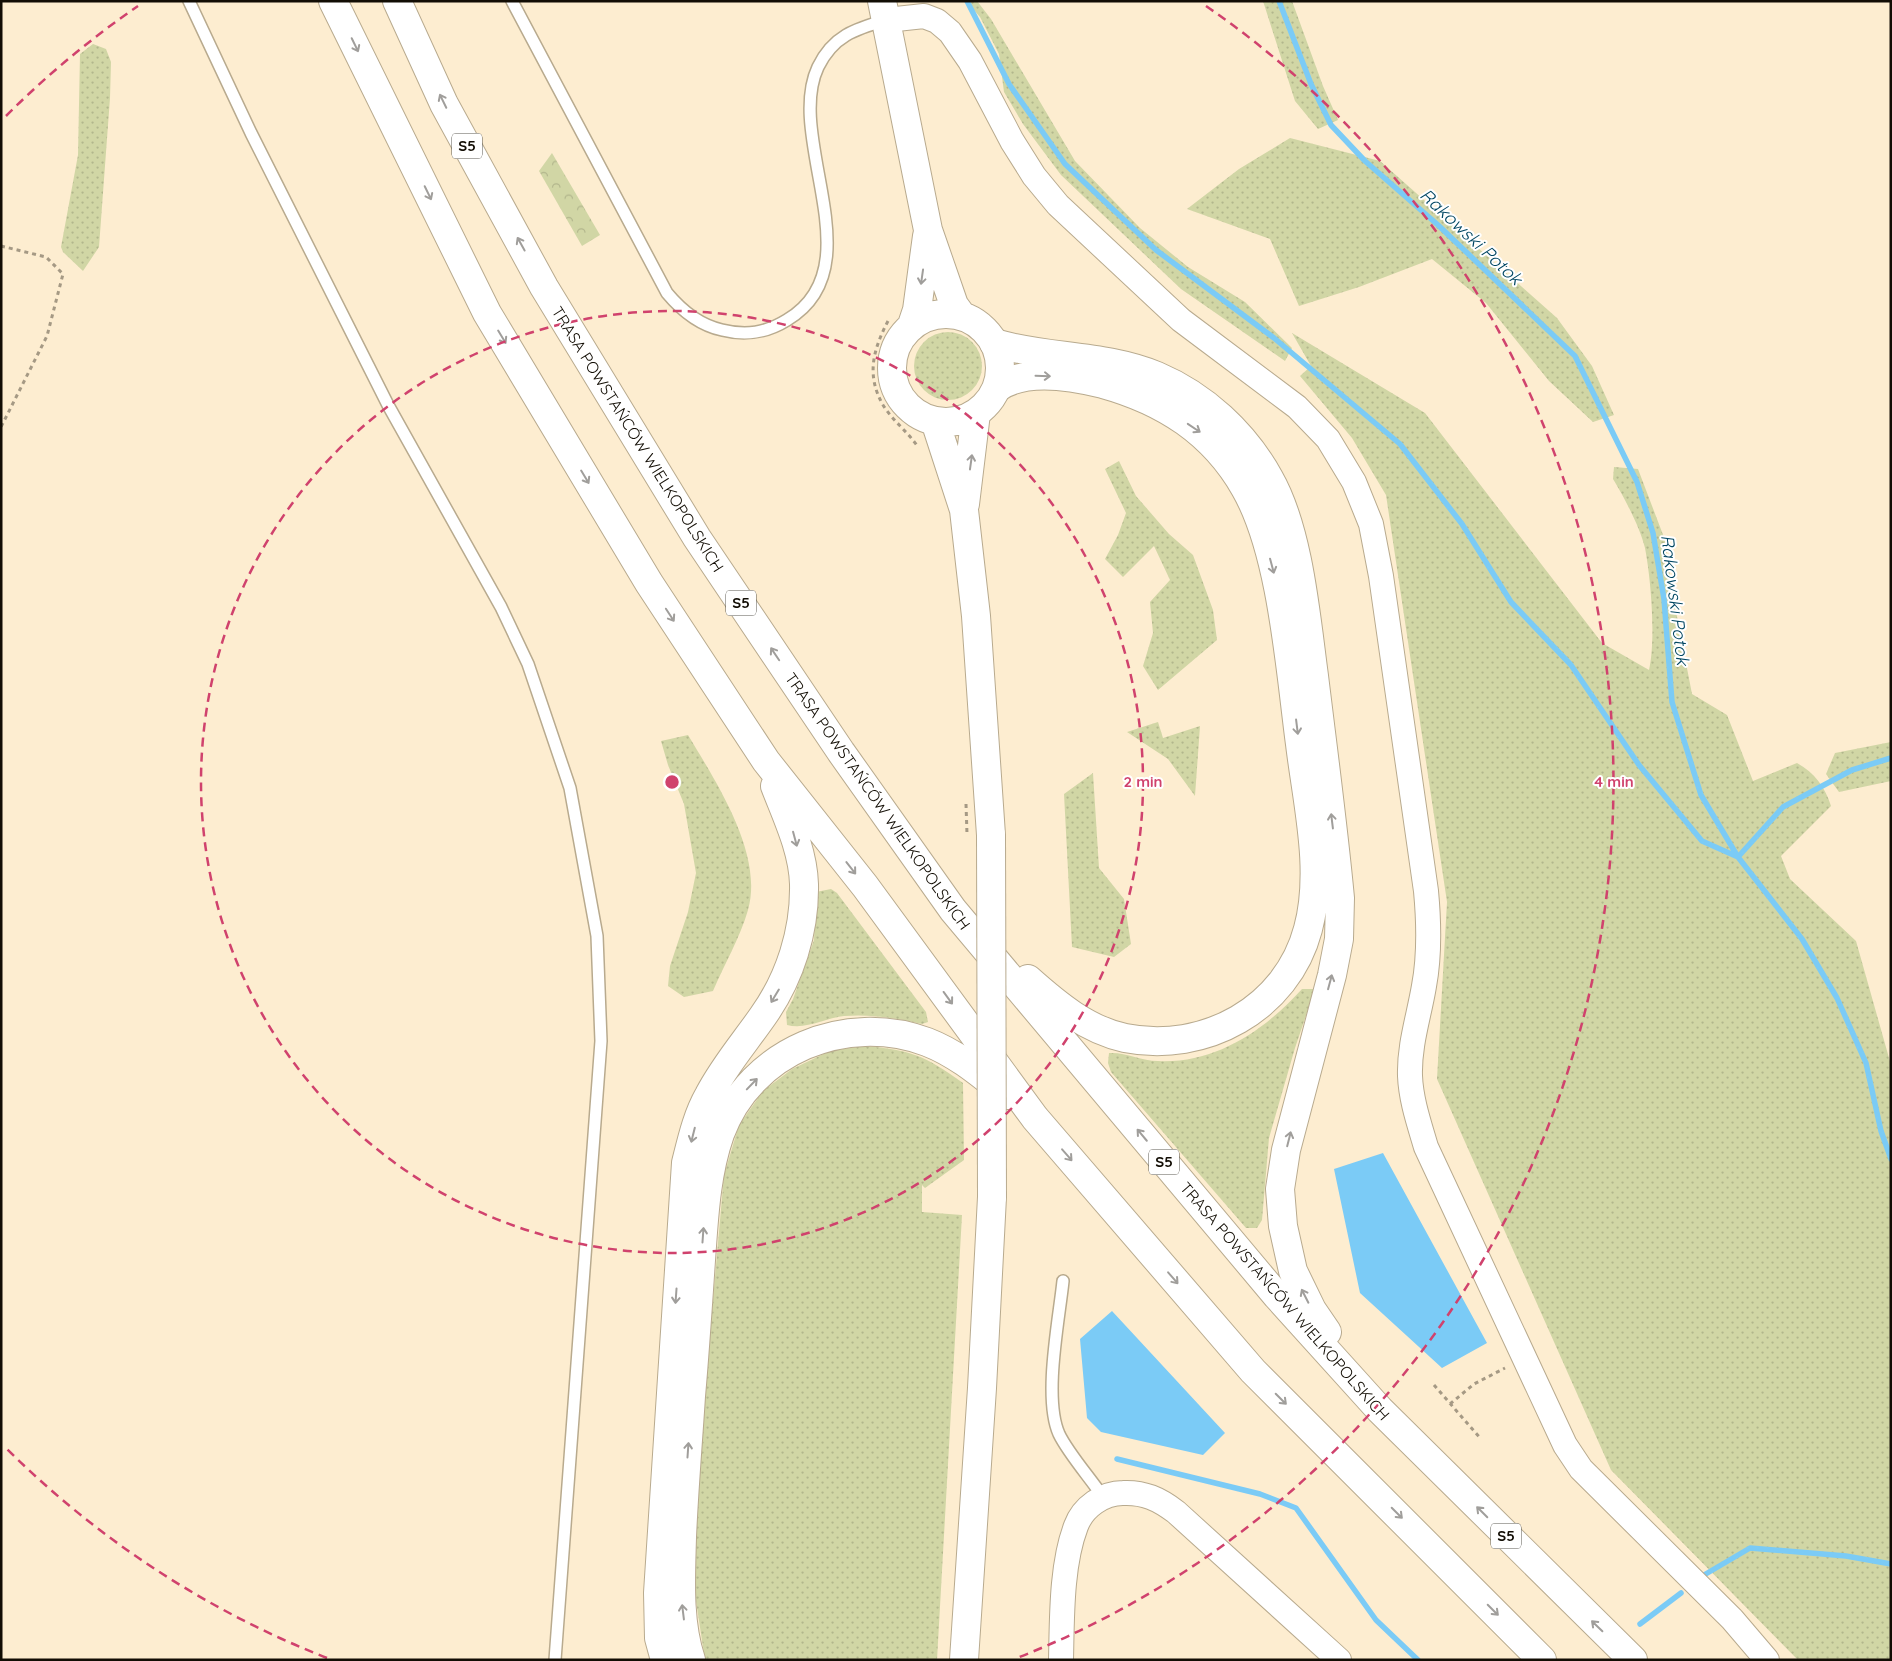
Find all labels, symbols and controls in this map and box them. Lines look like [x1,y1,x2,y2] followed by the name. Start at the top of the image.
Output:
[351,37,360,52] one-way arrow
[438,94,447,109] one-way arrow
[452,134,482,158] road number: S5
[1415,183,1528,291] water label: Rakowski Potok
[423,185,433,200] one-way arrow
[515,237,525,252] one-way arrow
[916,269,926,285] one-way arrow
[548,302,728,576] street label: TRASA POWSTAŃCÓW WIELKOPOLSKICH
[497,330,507,344] one-way arrow
[1034,372,1050,381] one-way arrow
[1187,422,1201,433] one-way arrow
[966,454,976,470] one-way arrow
[581,469,591,483] one-way arrow
[1656,533,1695,668] water label: Rakowski Potok
[1268,558,1278,574] one-way arrow
[726,590,756,616] road number: S5
[665,608,675,622] one-way arrow
[770,648,780,662] one-way arrow
[781,668,975,934] street label: TRASA POWSTAŃCÓW WIELKOPOLSKICH
[1292,718,1302,734] one-way arrow
[1123,772,1163,791] text: 2 min
[1594,772,1634,791] text: 4 min
[663,773,681,791] centre of rings
[1327,813,1337,829] one-way arrow
[791,831,800,847] one-way arrow
[845,861,856,874] one-way arrow
[1325,974,1335,990] one-way arrow
[770,988,780,1002] one-way arrow
[942,991,953,1004] one-way arrow
[746,1078,758,1091] one-way arrow
[688,1126,697,1142] one-way arrow
[1136,1129,1147,1142] one-way arrow
[1285,1131,1294,1147] one-way arrow
[1061,1148,1073,1161] one-way arrow
[1149,1150,1179,1174] road number: S5
[1176,1178,1394,1424] street label: TRASA POWSTAŃCÓW WIELKOPOLSKICH
[698,1228,707,1244] one-way arrow
[1167,1271,1178,1284] one-way arrow
[671,1288,680,1304] one-way arrow
[1300,1289,1310,1304] one-way arrow
[1275,1393,1287,1405] one-way arrow
[683,1442,692,1458] one-way arrow
[1476,1506,1488,1518] one-way arrow
[1390,1507,1402,1519] one-way arrow
[1491,1524,1521,1548] road number: S5
[678,1604,688,1620] one-way arrow
[1487,1604,1499,1616] one-way arrow
[1591,1620,1603,1632] one-way arrow

